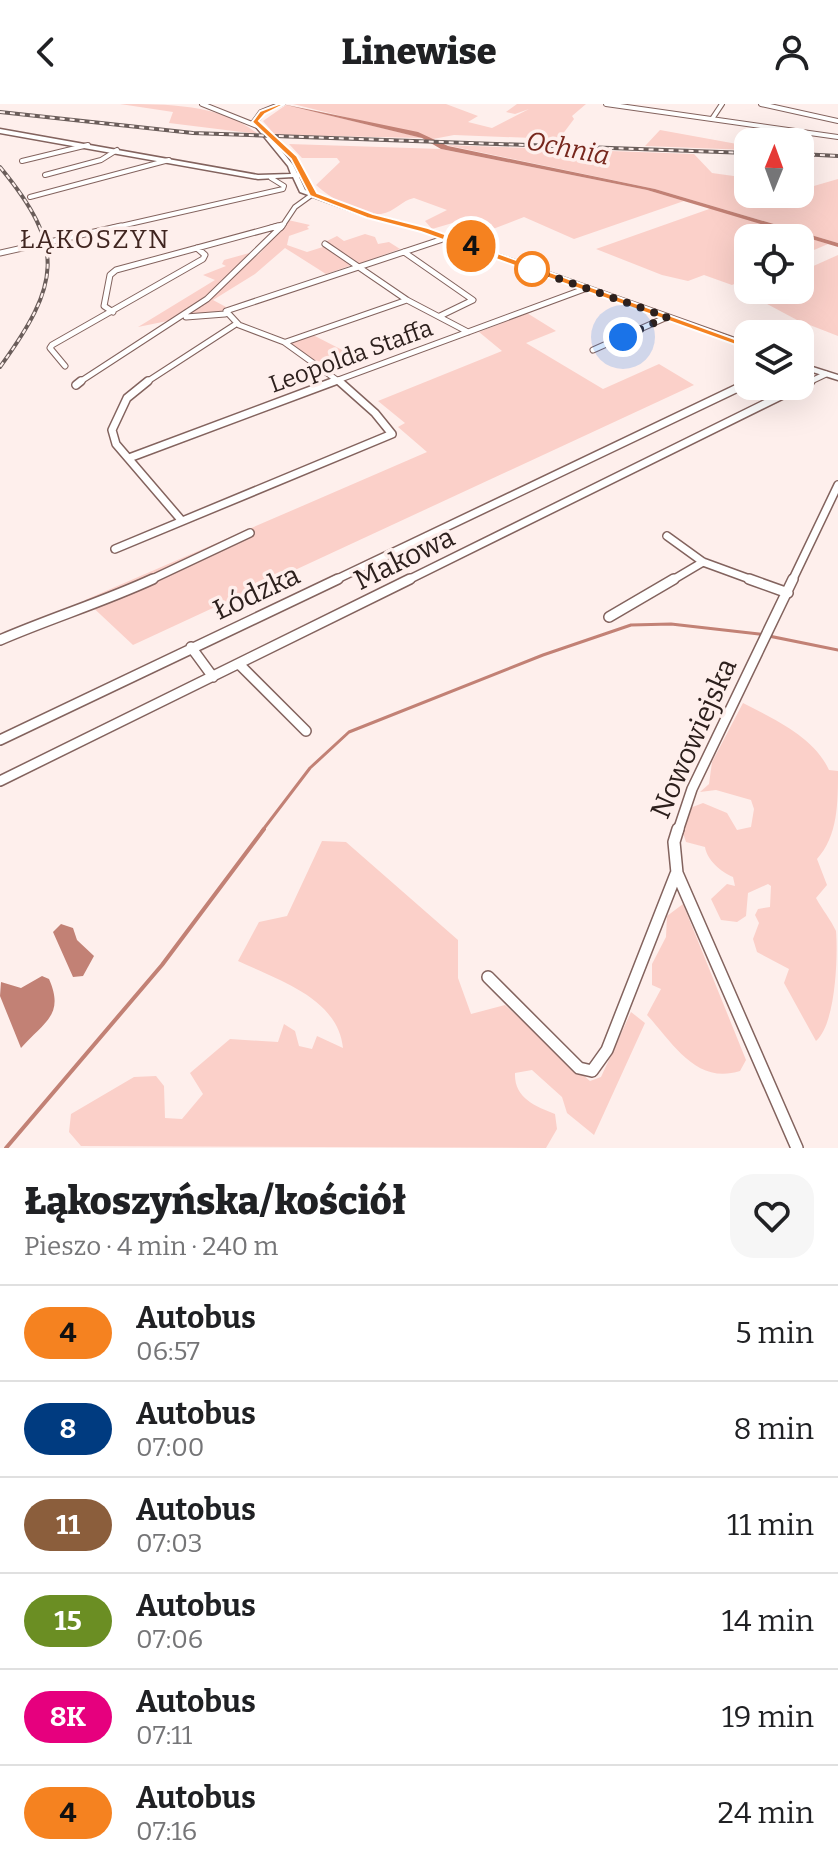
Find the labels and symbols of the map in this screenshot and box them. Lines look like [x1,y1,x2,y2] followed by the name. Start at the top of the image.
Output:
[524,125,612,172] water label: Ochnia
[734,128,814,208] north arrow
[445,220,497,272] line badge: 4
[19,224,171,255] district label: ŁĄKOSZYN
[515,252,549,286] unlabelled marker
[266,313,436,399] street label: Leopolda Staffa
[603,317,643,357] your location
[349,520,460,597] street label: Makowa
[208,558,305,627] street label: Łódzka
[644,653,743,823] street label: Nowowiejska

